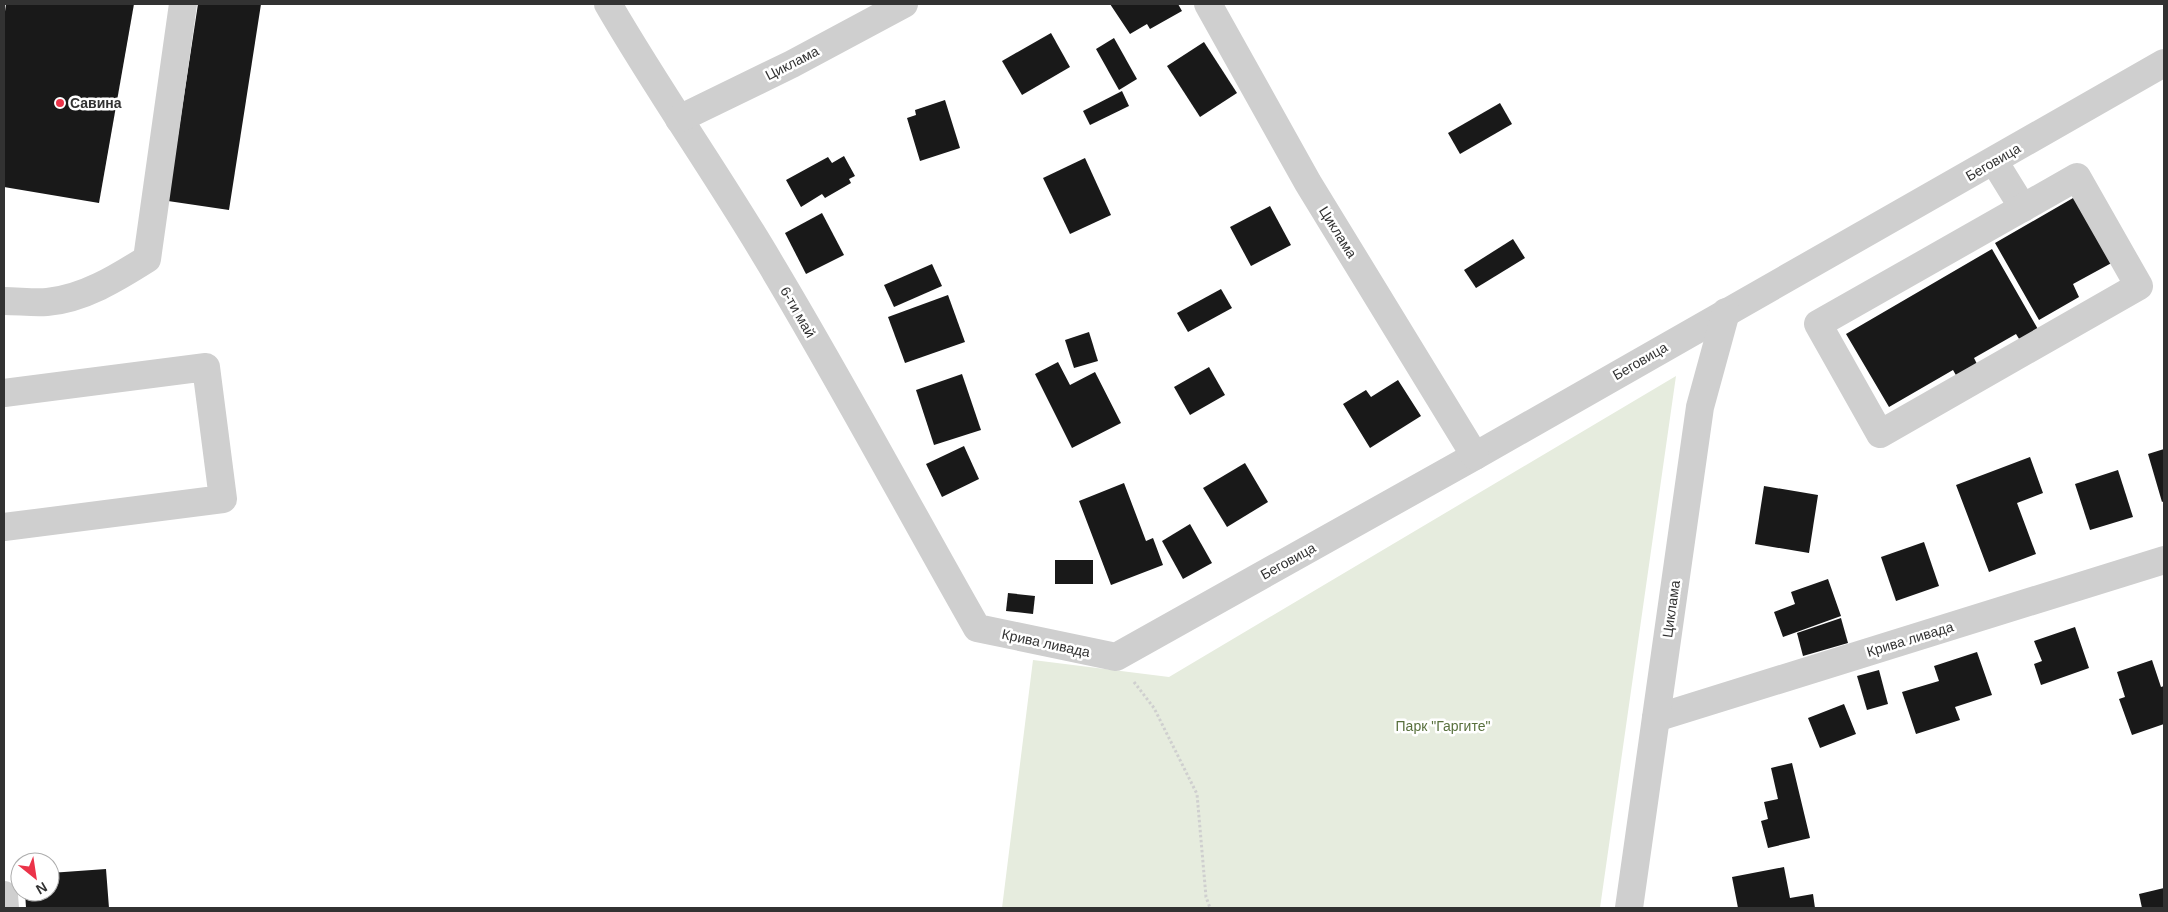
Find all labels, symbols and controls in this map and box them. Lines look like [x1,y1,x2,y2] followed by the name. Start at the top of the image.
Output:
[763,43,822,83] street label: Циклама
[70,95,122,111] place label: Савина
[54,97,66,109] marker: Савина
[1963,140,2023,184] street label: Беговица
[1316,203,1360,261] street label: Циклама
[777,284,819,340] street label: 6-ти май
[1610,339,1670,383] street label: Беговица
[1258,539,1319,583] street label: Беговица
[1659,579,1683,639] street label: Циклама
[1865,618,1955,660] street label: Крива ливада
[1000,626,1092,660] street label: Крива ливада
[1396,718,1490,734] park label: Парк "Гаргите"
[10,852,60,902] north arrow
[33,879,50,898] text: N

